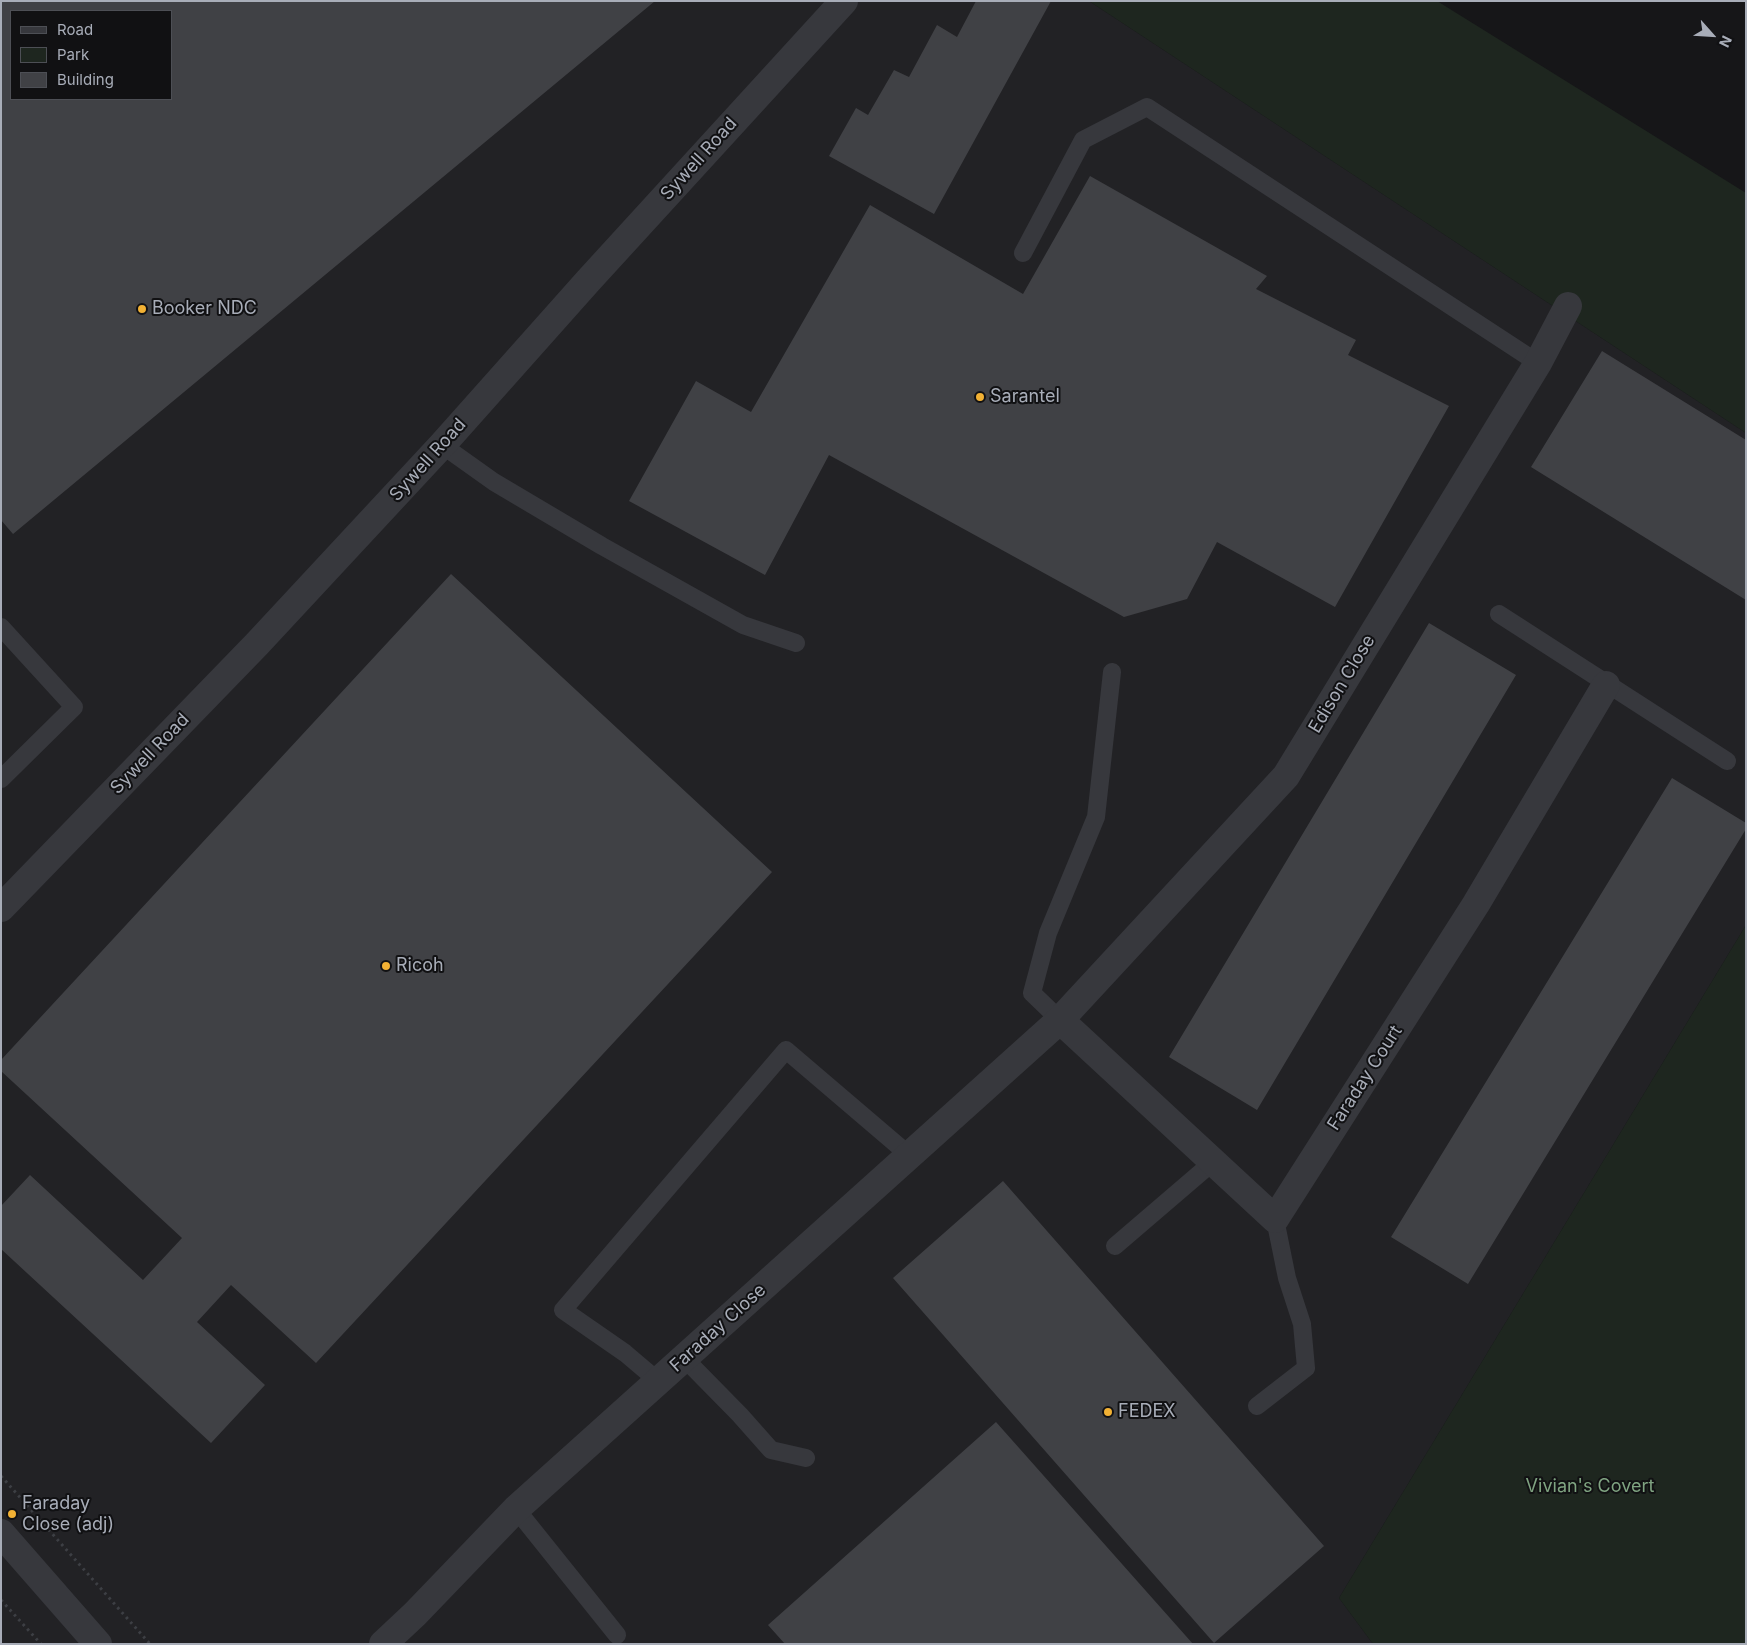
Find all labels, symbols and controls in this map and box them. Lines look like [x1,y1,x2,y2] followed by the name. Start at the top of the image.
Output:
[10,10,172,100] legend
[1687,10,1737,60] north arrow
[57,20,93,39] text: Road
[1716,33,1736,50] text: N
[57,45,89,64] text: Park
[57,70,114,89] text: Building
[656,113,742,205] street label: Sywell Road
[152,298,257,320] place label: Booker NDC
[136,303,148,315] marker: Booker NDC
[990,386,1060,408] place label: Sarantel
[974,391,986,403] marker: Sarantel
[385,414,471,506] street label: Sywell Road
[1304,631,1380,737] street label: Edison Close
[106,709,194,799] street label: Sywell Road
[396,955,444,977] place label: Ricoh
[380,960,392,972] marker: Ricoh
[1323,1021,1407,1135] street label: Faraday Court
[666,1279,770,1377] street label: Faraday Close
[1118,1401,1176,1423] place label: FEDEX
[1102,1406,1114,1418] marker: FEDEX
[1526,1476,1654,1498] park label: Vivian's Covert
[22,1493,114,1536] place label: Faraday Close (adj)
[6,1508,18,1520] marker: Faraday Close (adj)

